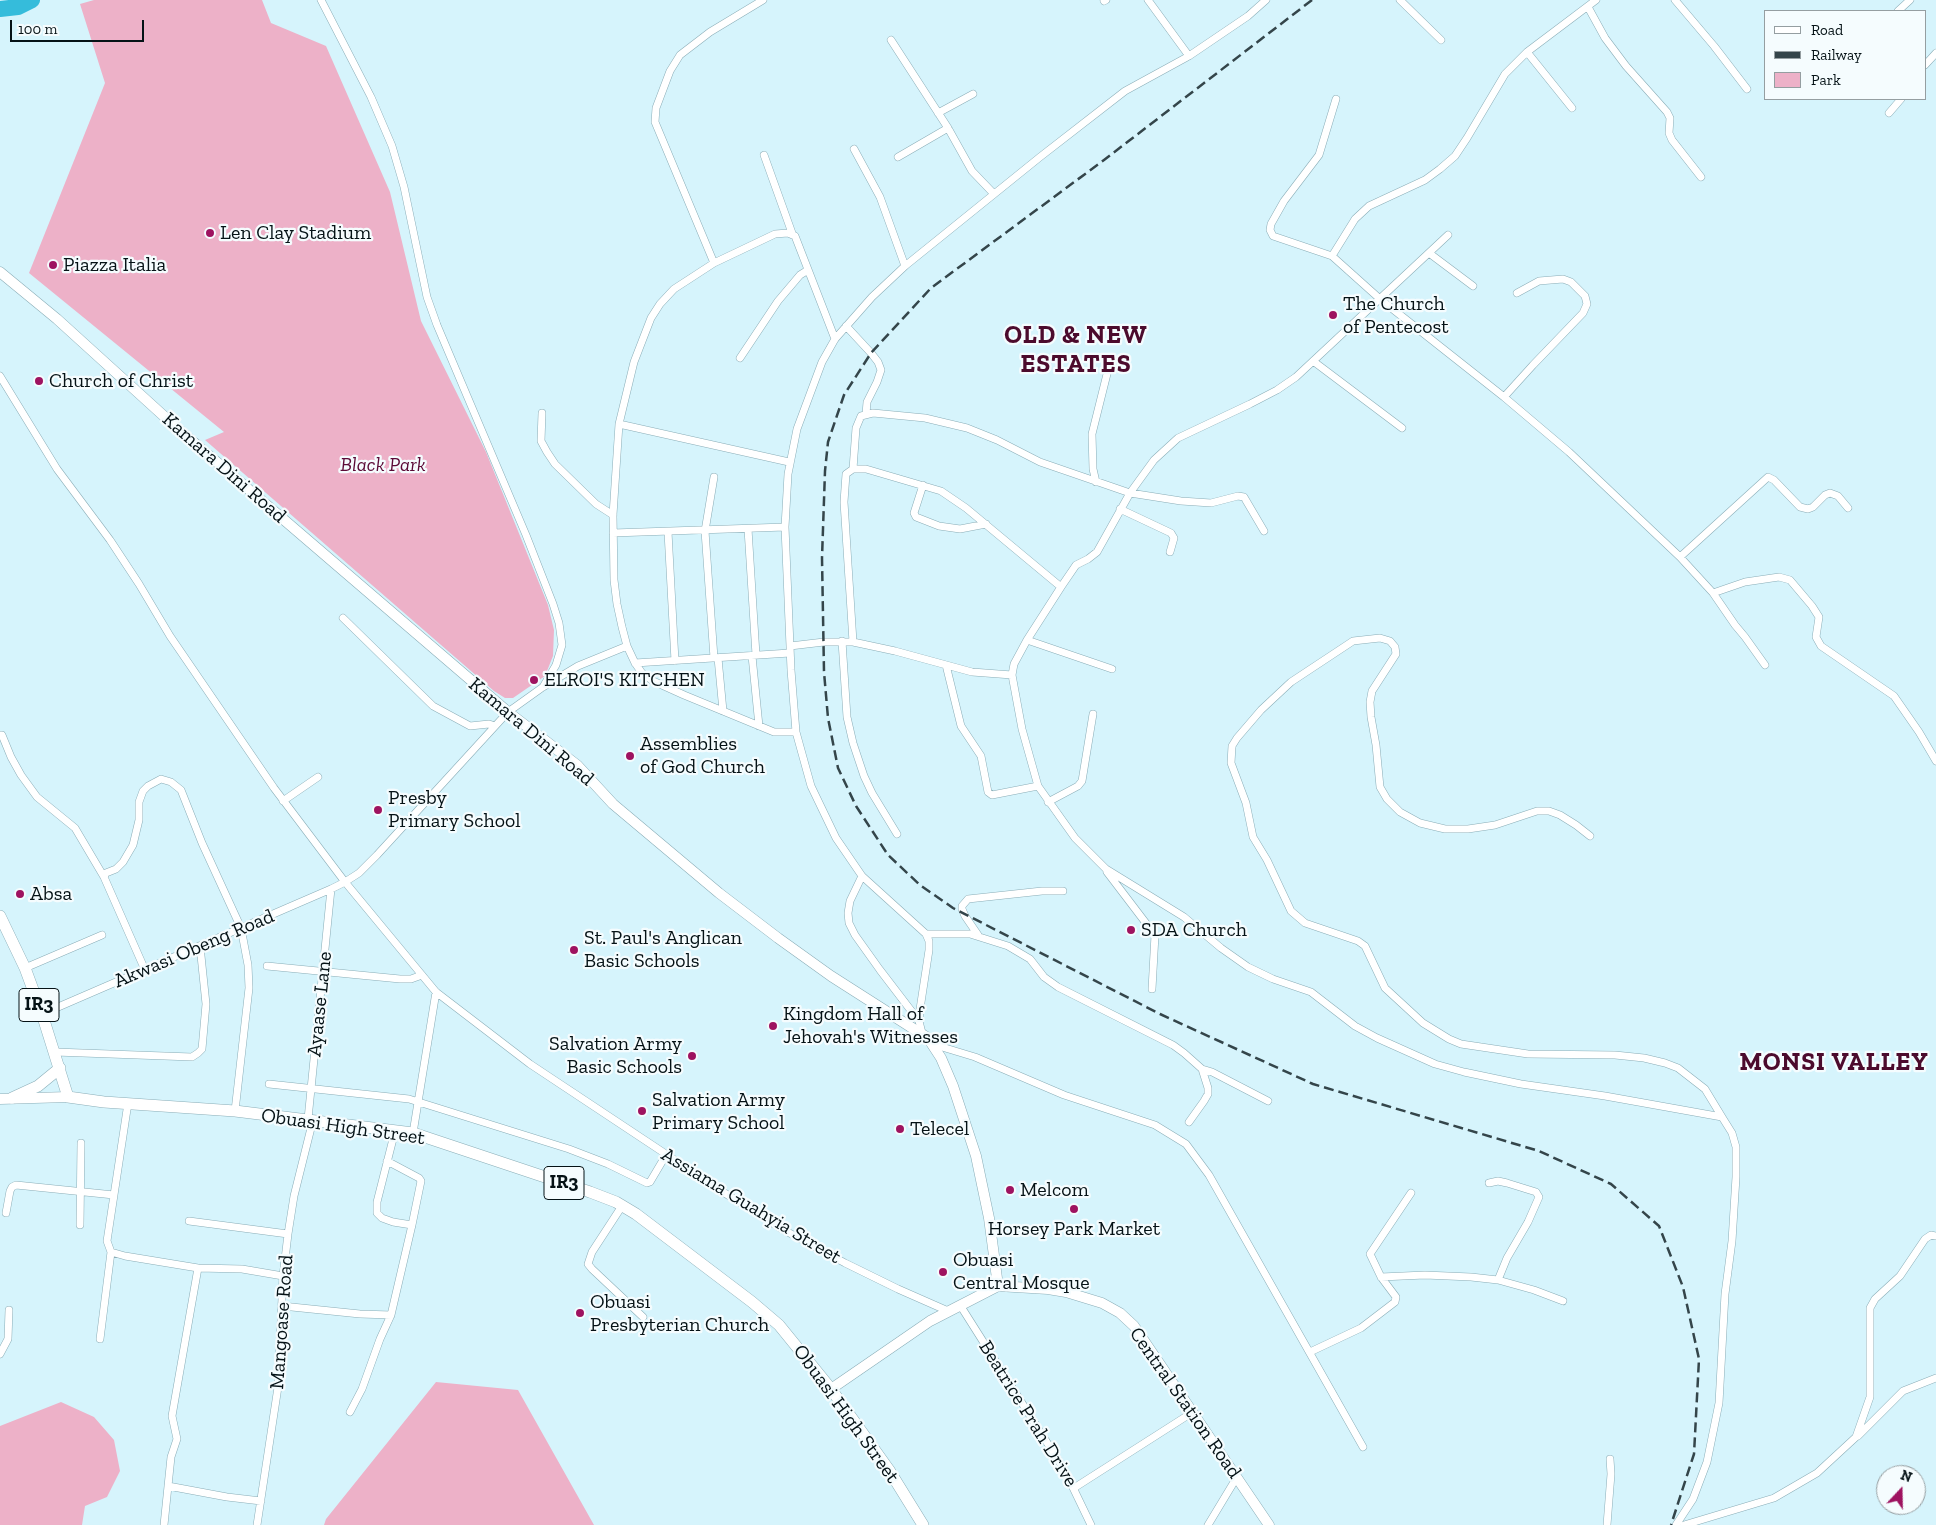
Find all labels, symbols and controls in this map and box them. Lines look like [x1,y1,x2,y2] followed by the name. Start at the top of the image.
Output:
[12,10,146,42] scale bar
[1764,10,1926,100] legend
[18,20,57,38] text: 100 m
[1811,21,1843,39] text: Road
[1811,46,1862,64] text: Railway
[1811,71,1841,89] text: Park
[220,221,371,245] place label: Len Clay Stadium
[204,227,216,239] marker: Len Clay Stadium
[63,253,166,277] place label: Piazza Italia
[47,259,59,271] marker: Piazza Italia
[1343,292,1449,339] place label: The Church of Pentecost
[1327,309,1339,321] marker: The Church of Pentecost
[1003,321,1149,380] district label: OLD & NEW ESTATES
[49,369,193,393] place label: Church of Christ
[33,375,45,387] marker: Church of Christ
[157,408,291,528] street label: Kamara Dini Road
[340,453,426,477] park label: Black Park
[544,668,705,692] place label: ELROI'S KITCHEN
[463,673,599,791] street label: Kamara Dini Road
[528,674,540,686] marker: ELROI'S KITCHEN
[640,732,765,779] place label: Assemblies of God Church
[624,750,636,762] marker: Assemblies of God Church
[388,786,520,833] place label: Presby Primary School
[372,804,384,816] marker: Presby Primary School
[30,882,72,906] place label: Absa
[14,888,26,900] marker: Absa
[110,904,278,994] street label: Akwasi Obeng Road
[1141,918,1247,942] place label: SDA Church
[1125,924,1137,936] marker: SDA Church
[584,926,742,973] place label: St. Paul's Anglican Basic Schools
[568,944,580,956] marker: St. Paul's Anglican Basic Schools
[303,950,337,1058] street label: Ayaase Lane
[19,988,59,1022] road number: IR3
[783,1002,958,1049] place label: Kingdom Hall of Jehovah's Witnesses
[767,1020,779,1032] marker: Kingdom Hall of Jehovah's Witnesses
[549,1032,682,1079] place label: Salvation Army Basic Schools
[1738,1048,1930,1078] district label: MONSI VALLEY
[686,1050,698,1062] marker: Salvation Army Basic Schools
[652,1088,785,1135] place label: Salvation Army Primary School
[260,1104,426,1150] street label: Obuasi High Street
[636,1105,648,1117] marker: Salvation Army Primary School
[910,1117,969,1141] place label: Telecel
[894,1123,906,1135] marker: Telecel
[657,1143,845,1269] street label: Assiama Guahyia Street
[544,1166,584,1200] road number: IR3
[1020,1178,1089,1202] place label: Melcom
[1004,1184,1016,1196] marker: Melcom
[1068,1203,1080,1215] marker: Horsey Park Market
[988,1217,1160,1241] place label: Horsey Park Market
[953,1248,1090,1295] place label: Obuasi Central Mosque
[265,1254,299,1390] street label: Mangoase Road
[937,1266,949,1278] marker: Obuasi Central Mosque
[590,1290,769,1337] place label: Obuasi Presbyterian Church
[574,1307,586,1319] marker: Obuasi Presbyterian Church
[1124,1323,1246,1483] street label: Central Station Road
[973,1336,1083,1492] street label: Beatrice Prah Drive
[788,1340,904,1488] street label: Obuasi High Street
[1876,1465,1926,1515] north arrow
[1898,1467,1914,1486] text: N

